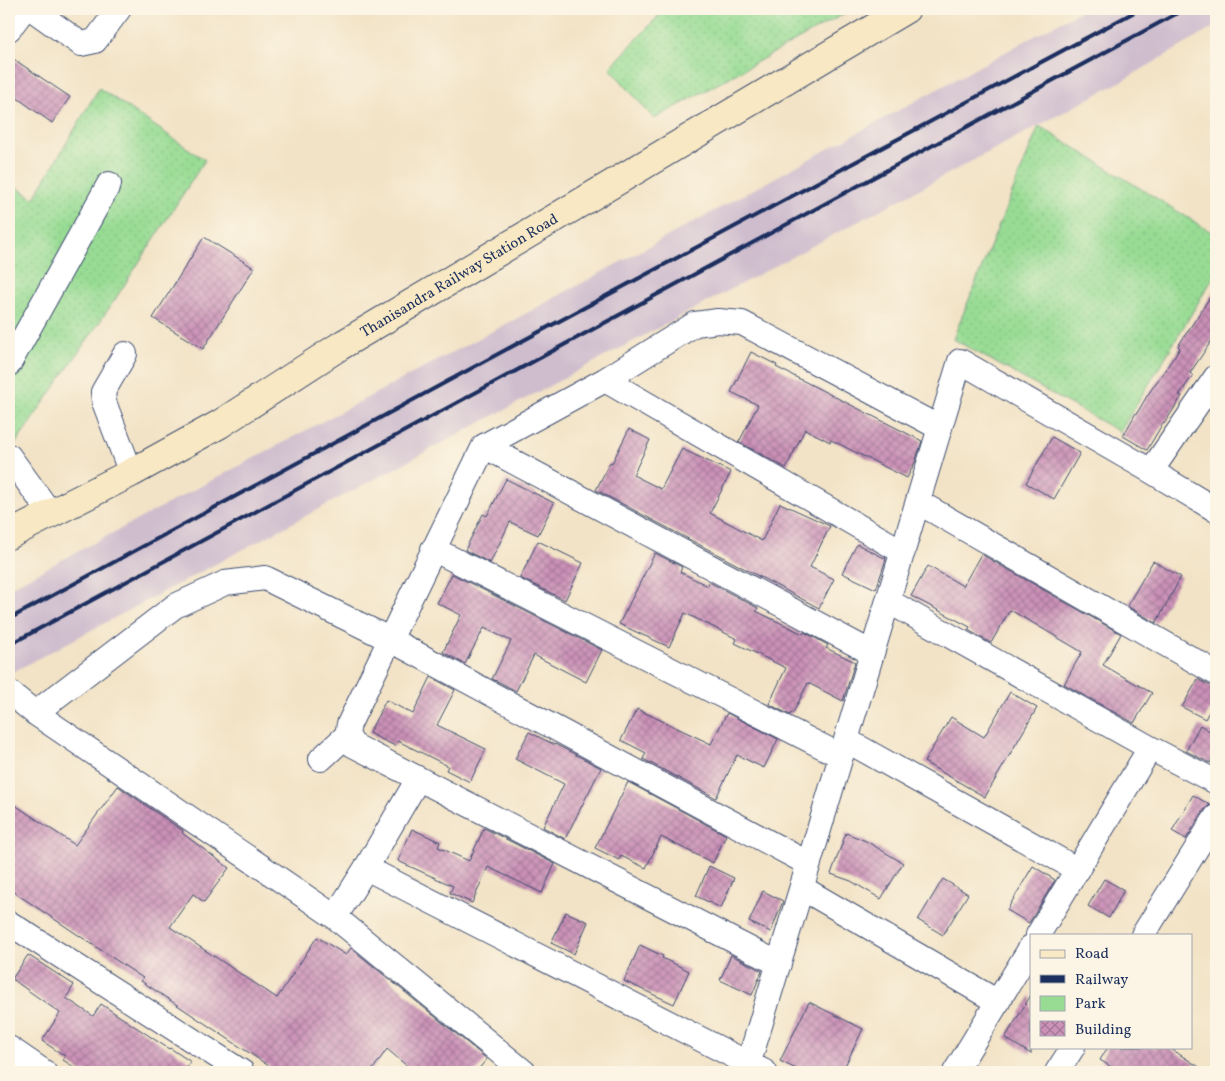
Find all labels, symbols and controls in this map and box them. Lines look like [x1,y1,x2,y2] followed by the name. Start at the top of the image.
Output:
[357,209,563,344] street label: Thanisandra Railway Station Road
[1030,934,1192,1048] legend
[1075,944,1109,965] text: Road
[1075,970,1128,991] text: Railway
[1075,994,1106,1015] text: Park
[1075,1020,1132,1041] text: Building

